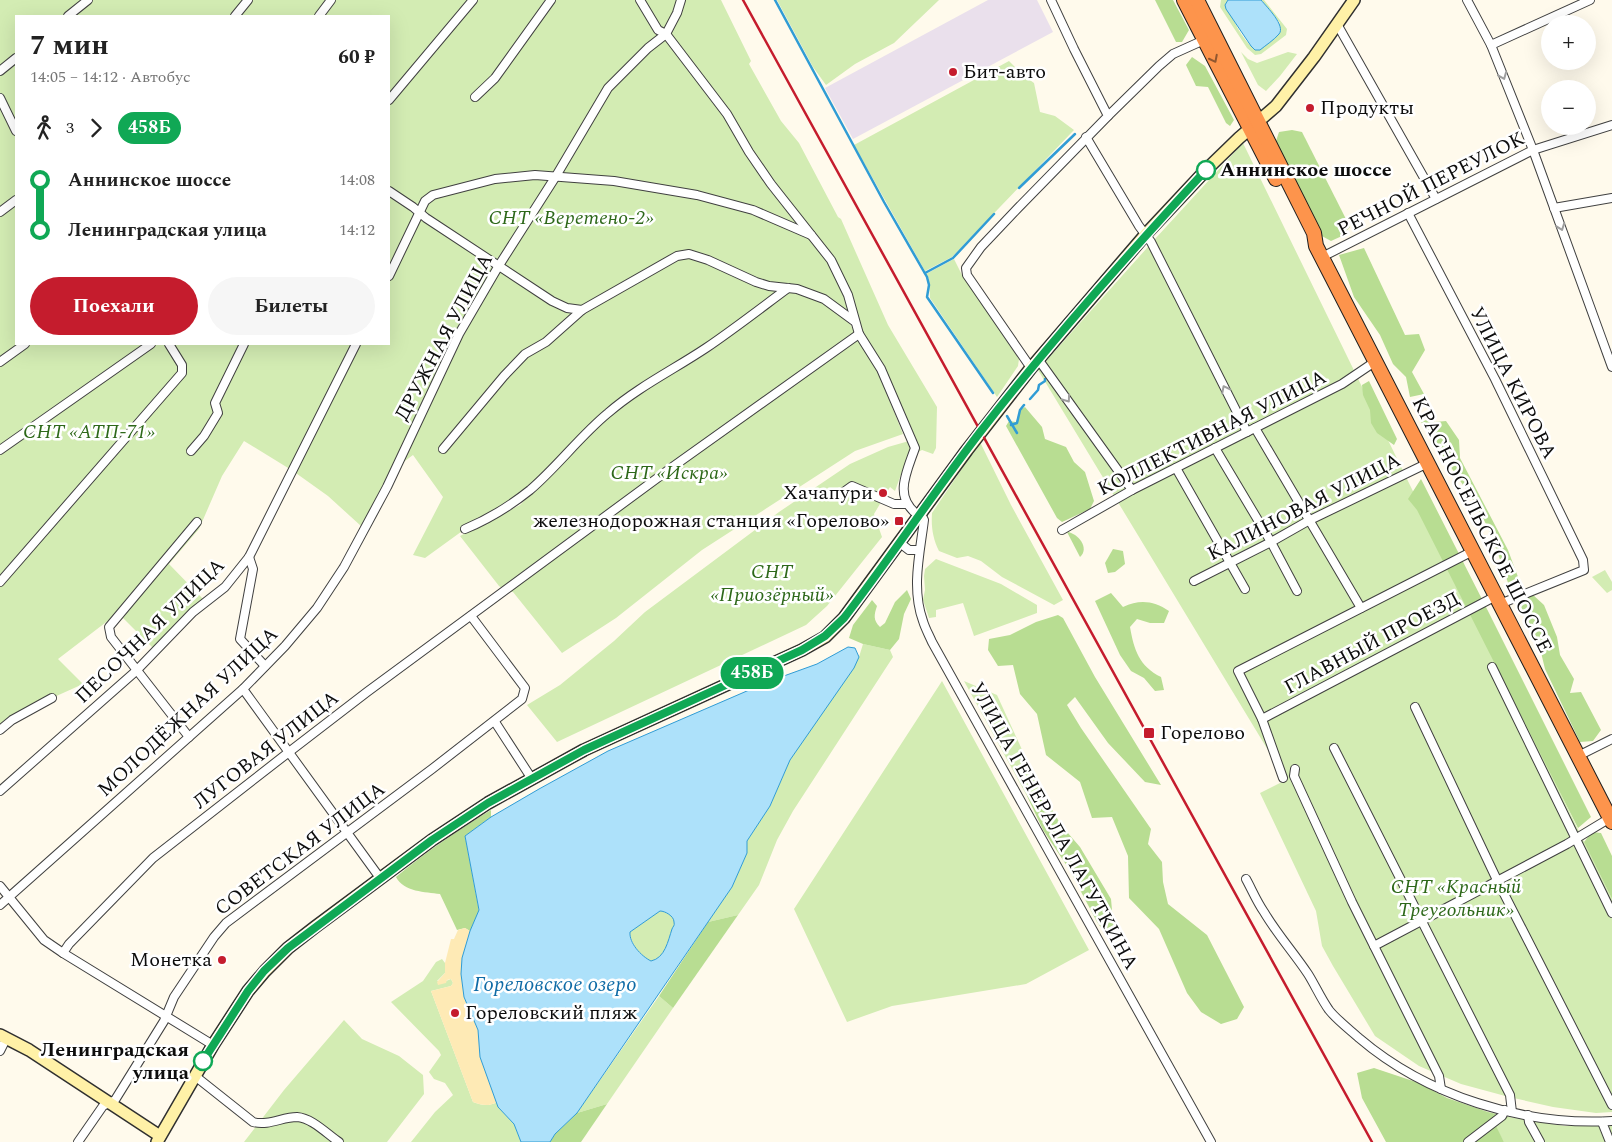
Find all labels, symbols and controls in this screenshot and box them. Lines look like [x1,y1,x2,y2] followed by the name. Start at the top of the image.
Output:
[1541,15,1596,135] map controls
[1541,15,1596,70] button: +
[30,24,109,67] text: 7 мин
[338,43,375,72] text: 60 ₽
[1208,54,1218,63] one-way arrow
[963,57,1046,87] place label: Бит-авто
[30,65,191,89] text: 14:05 – 14:12 · Автобус
[947,66,959,78] marker: Бит-авто
[1497,71,1507,79] one-way arrow
[1541,80,1596,135] button: −
[1320,93,1414,123] place label: Продукты
[1304,102,1316,114] marker: Продукты
[30,114,58,142] icon: walk
[82,114,110,142] icon: forward
[128,114,171,141] text: 458Б
[66,116,74,140] text: 3
[1332,123,1531,244] street label: РЕЧНОЙ ПЕРЕУЛОК
[1220,155,1392,185] place label: Аннинское шоссе
[1196,160,1216,180] marker: Аннинское шоссе
[68,166,231,195] text: Аннинское шоссе
[339,168,375,192] text: 14:08
[488,203,654,233] park label: СНТ «Веретено-2»
[68,216,267,245] text: Ленинградская улица
[339,218,375,242] text: 14:12
[1555,223,1565,231] one-way arrow
[387,248,501,426] street label: ДРУЖНАЯ УЛИЦА
[30,277,198,335] button: Поехали
[208,277,375,335] button: Билеты
[1462,302,1564,464] street label: УЛИЦА КИРОВА
[1092,362,1332,504] street label: КОЛЛЕКТИВНАЯ УЛИЦА
[1221,385,1231,394] one-way arrow
[1404,392,1560,658] street label: КРАСНОСЕЛЬСКОЕ ШОССЕ
[1061,393,1070,403] one-way arrow
[23,417,156,447] park label: СНТ «АТП-71»
[1202,445,1406,569] street label: КАЛИНОВАЯ УЛИЦА
[611,458,728,488] park label: СНТ «Искра»
[783,478,873,508] place label: Хачапури
[877,487,889,499] marker: Хачапури
[533,506,889,536] place label: железнодорожная станция «Горелово»
[893,515,905,527] marker: железнодорожная станция «Горелово»
[68,551,232,711] street label: ПЕСОЧНАЯ УЛИЦА
[711,557,834,610] park label: СНТ «Приозёрный»
[1279,584,1465,702] street label: ГЛАВНЫЙ ПРОЕЗД
[91,620,285,804] street label: МОЛОДЁЖНАЯ УЛИЦА
[717,657,787,689] line badge: 458Б
[731,659,773,686] text: 458Б
[962,676,1146,976] street label: УЛИЦА ГЕНЕРАЛА ЛАГУТКИНА
[187,683,345,817] street label: ЛУГОВАЯ УЛИЦА
[1160,718,1245,748] place label: Горелово
[1142,726,1156,740] marker: Горелово
[208,775,392,923] street label: СОВЕТСКАЯ УЛИЦА
[1391,872,1522,925] park label: СНТ «Красный Треугольник»
[130,945,212,975] place label: Монетка
[216,954,228,966] marker: Монетка
[473,969,637,1001] water label: Гореловское озеро
[465,998,638,1028] place label: Гореловский пляж
[449,1007,461,1019] marker: Гореловский пляж
[41,1035,190,1088] place label: Ленинградская улица
[193,1051,213,1071] marker: Ленинградская улица

